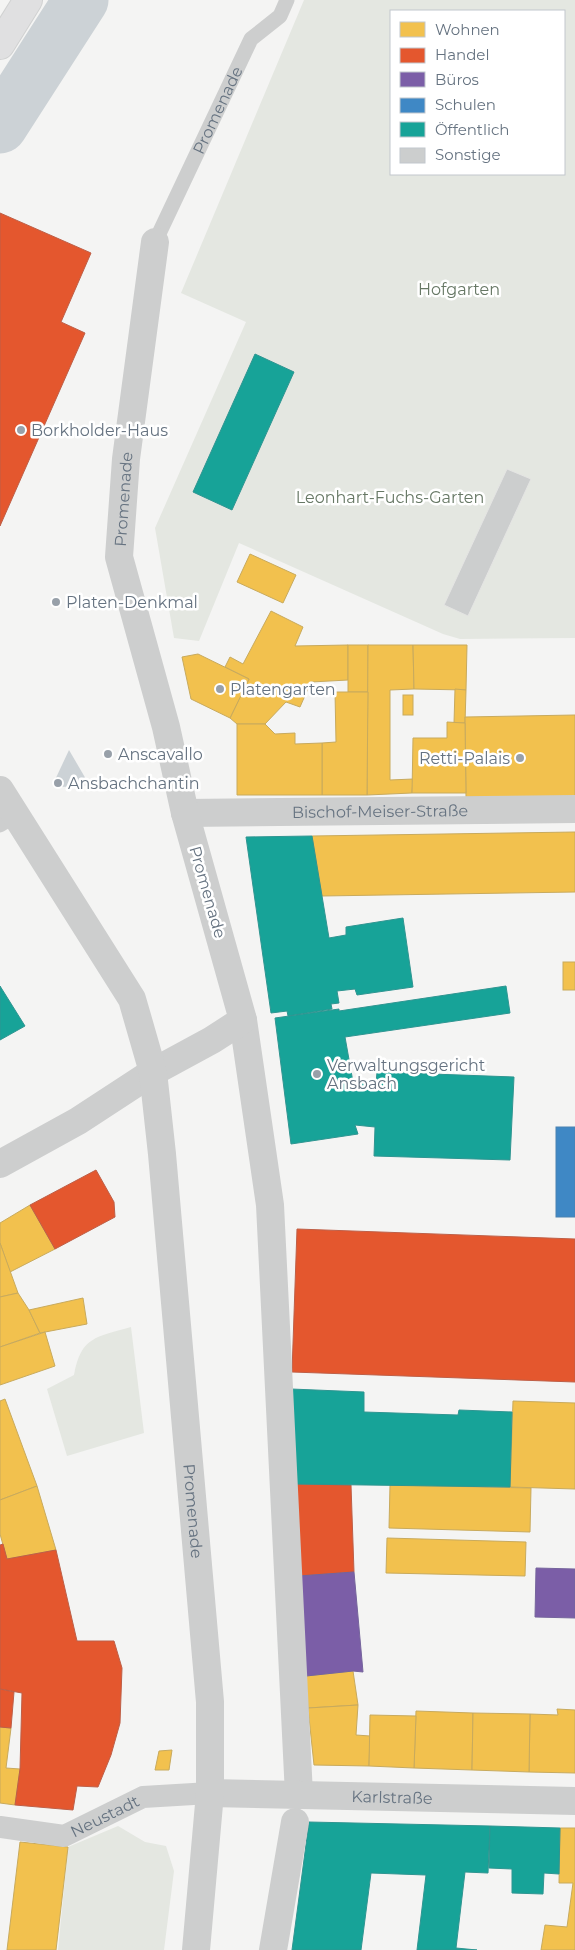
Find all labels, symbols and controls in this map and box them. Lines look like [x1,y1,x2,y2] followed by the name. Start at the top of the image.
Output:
[390,10,565,175] legend
[435,20,500,39] text: Wohnen
[435,45,489,64] text: Handel
[189,63,247,157] street label: Promenade
[435,70,479,89] text: Büros
[435,95,496,114] text: Schulen
[435,120,509,139] text: Öffentlich
[435,145,501,164] text: Sonstige
[418,280,500,299] park label: Hofgarten
[31,421,168,440] place label: Borkholder-Haus
[15,424,27,436] marker: Borkholder-Haus
[111,451,137,547] street label: Promenade
[296,488,484,507] park label: Leonhart-Fuchs-Garten
[66,593,198,612] place label: Platen-Denkmal
[50,596,62,608] marker: Platen-Denkmal
[230,680,336,699] place label: Platengarten
[214,683,226,695] marker: Platengarten
[118,745,203,764] place label: Anscavallo
[102,748,114,760] marker: Anscavallo
[419,749,510,768] place label: Retti-Palais
[514,752,526,764] marker: Retti-Palais
[68,774,200,793] place label: Ansbachchantin
[52,777,64,789] marker: Ansbachchantin
[292,801,468,822] street label: Bischof-Meiser-Straße
[185,844,230,940] street label: Promenade
[327,1056,486,1093] place label: Verwaltungsgericht Ansbach
[311,1068,323,1080] marker: Verwaltungsgericht Ansbach
[179,1463,206,1559] street label: Promenade
[351,1787,433,1808] street label: Karlstraße
[67,1791,143,1841] street label: Neustadt

